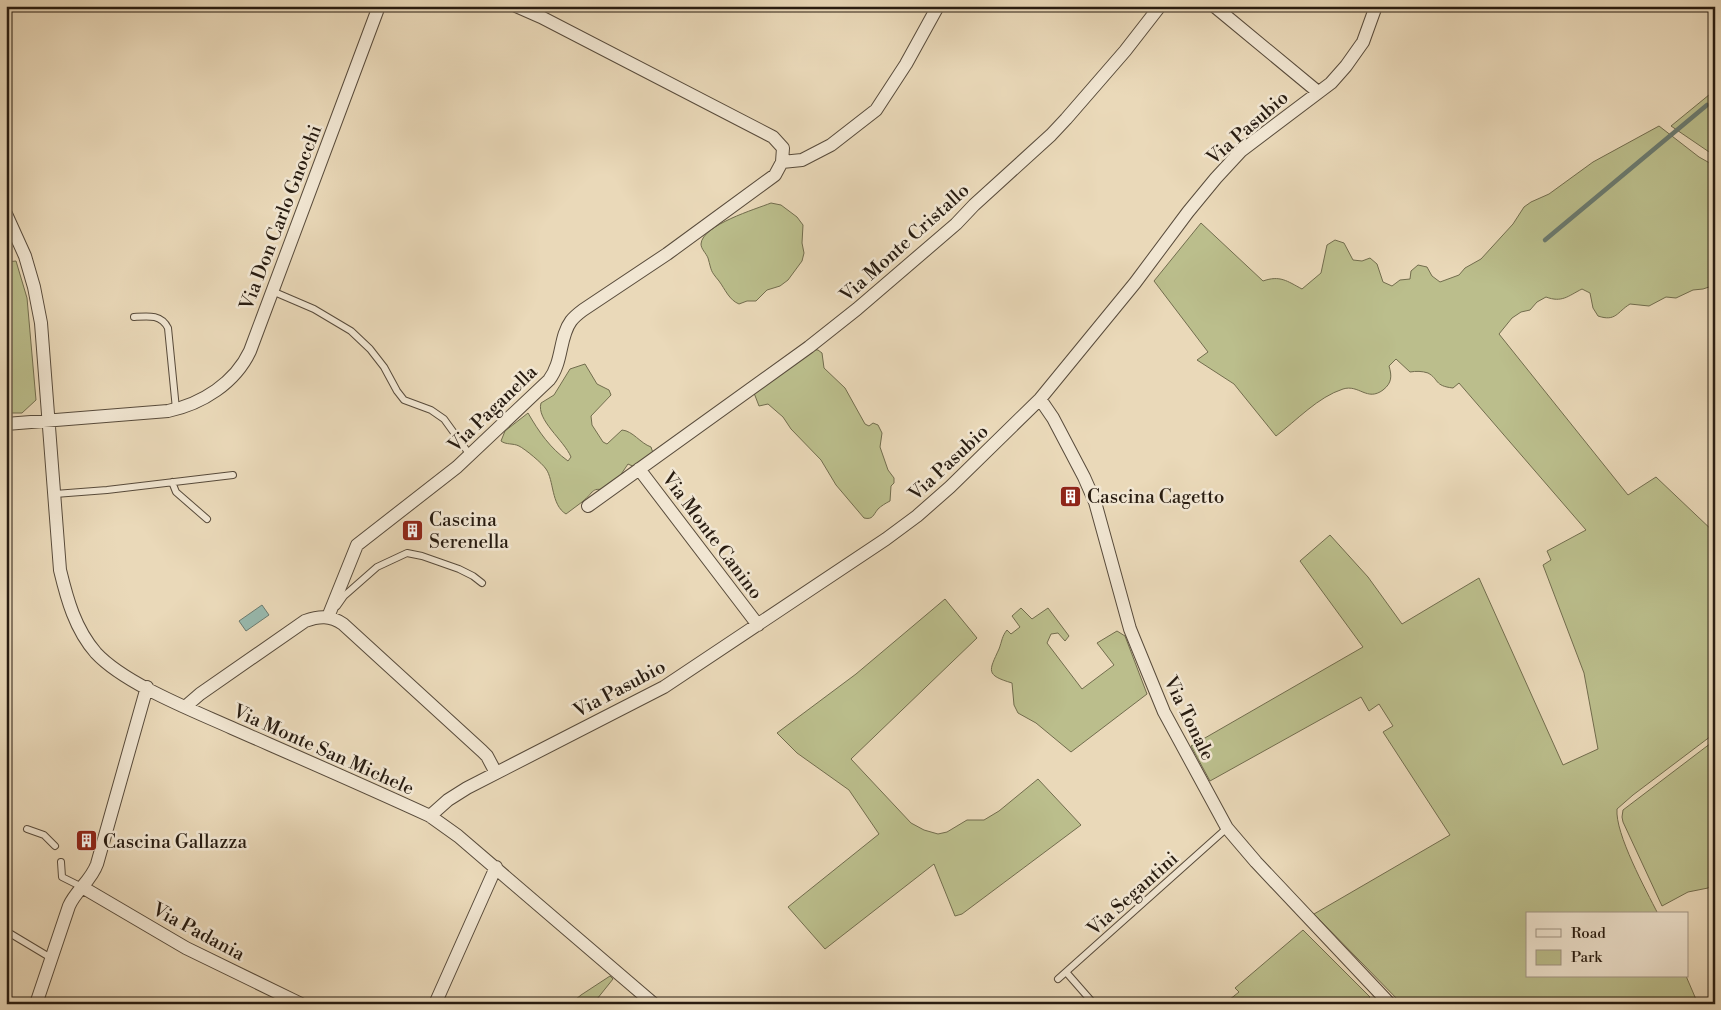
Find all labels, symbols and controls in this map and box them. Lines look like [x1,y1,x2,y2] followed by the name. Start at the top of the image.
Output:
[1201,86,1294,171] street label: Via Pasubio
[234,121,327,314] street label: Via Don Carlo Gnocchi
[834,178,974,308] street label: Via Monte Cristallo
[442,360,543,458] street label: Via Paganella
[903,420,994,507] street label: Via Pasubio
[656,466,768,604] street label: Via Monte Canino
[1059,484,1083,508] building icon: Cascina Cagetto
[1087,485,1225,509] place label: Cascina Cagetto
[429,508,509,554] place label: Cascina Serenella
[401,518,425,542] building icon: Cascina Serenella
[568,655,670,724] street label: Via Pasubio
[1158,671,1220,765] street label: Via Tonale
[228,699,418,801] street label: Via Monte San Michele
[75,829,99,853] building icon: Cascina Gallazza
[103,830,247,854] place label: Cascina Gallazza
[1081,847,1183,942] street label: Via Segantini
[147,897,249,966] street label: Via Padania
[1526,912,1688,978] legend
[1571,924,1606,943] text: Road
[1571,948,1603,967] text: Park

